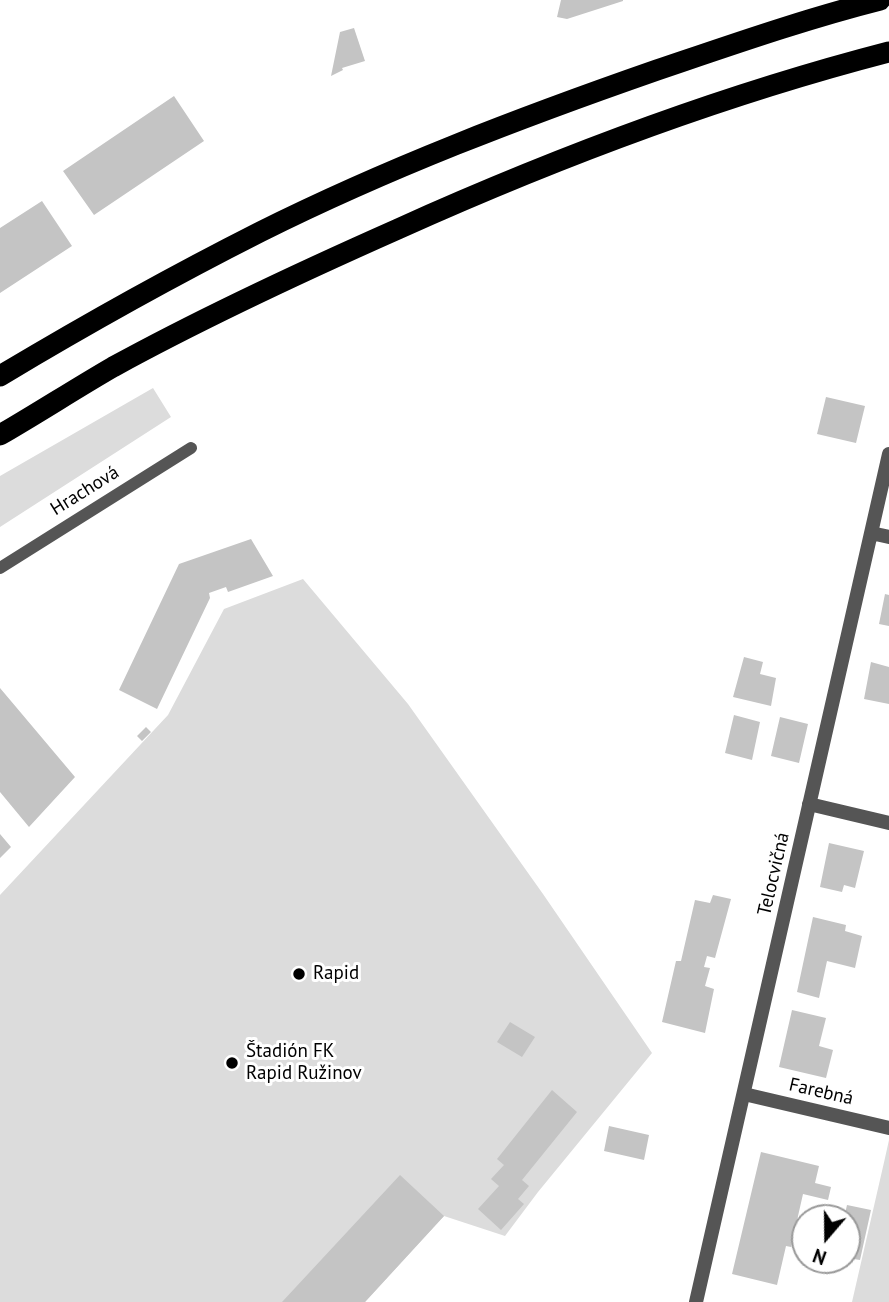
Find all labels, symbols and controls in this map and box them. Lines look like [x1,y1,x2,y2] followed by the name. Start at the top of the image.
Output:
[47,461,123,521] street label: Hrachová
[753,830,795,918] street label: Telocvičná
[313,963,359,985] place label: Rapid
[291,966,307,982] marker: Rapid
[246,1041,362,1085] place label: Štadión FK Rapid Ružinov
[224,1055,240,1071] marker: Štadión FK Rapid Ružinov
[787,1074,855,1110] street label: Farebná
[791,1204,861,1274] north arrow
[810,1243,829,1270] text: N

